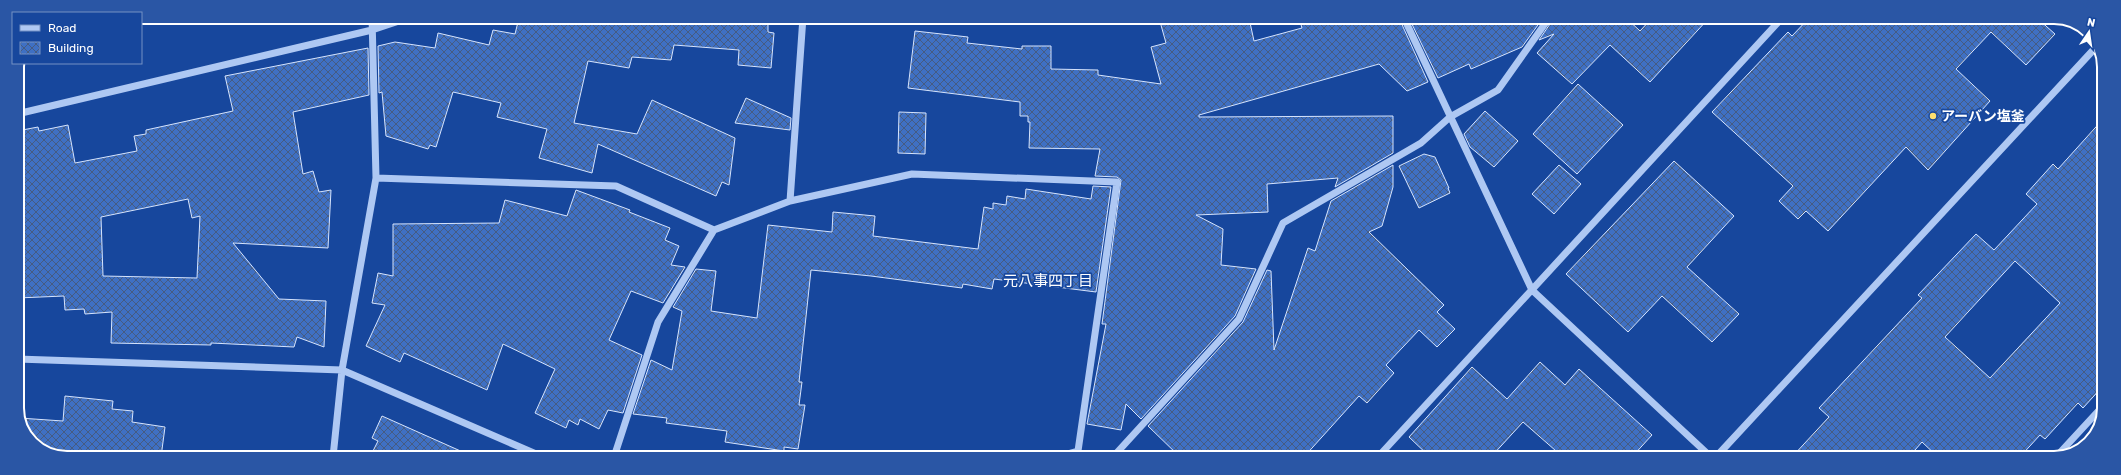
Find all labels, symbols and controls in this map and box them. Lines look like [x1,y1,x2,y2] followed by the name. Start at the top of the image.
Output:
[12,12,142,64] legend
[2069,12,2109,52] north arrow
[2086,16,2097,30] text: N
[48,21,76,35] text: Road
[48,41,94,55] text: Building
[1941,108,2025,125] place label: アーバン塩釜
[1928,111,1938,121] marker: アーバン塩釜
[1003,272,1093,290] district label: 元八事四丁目

